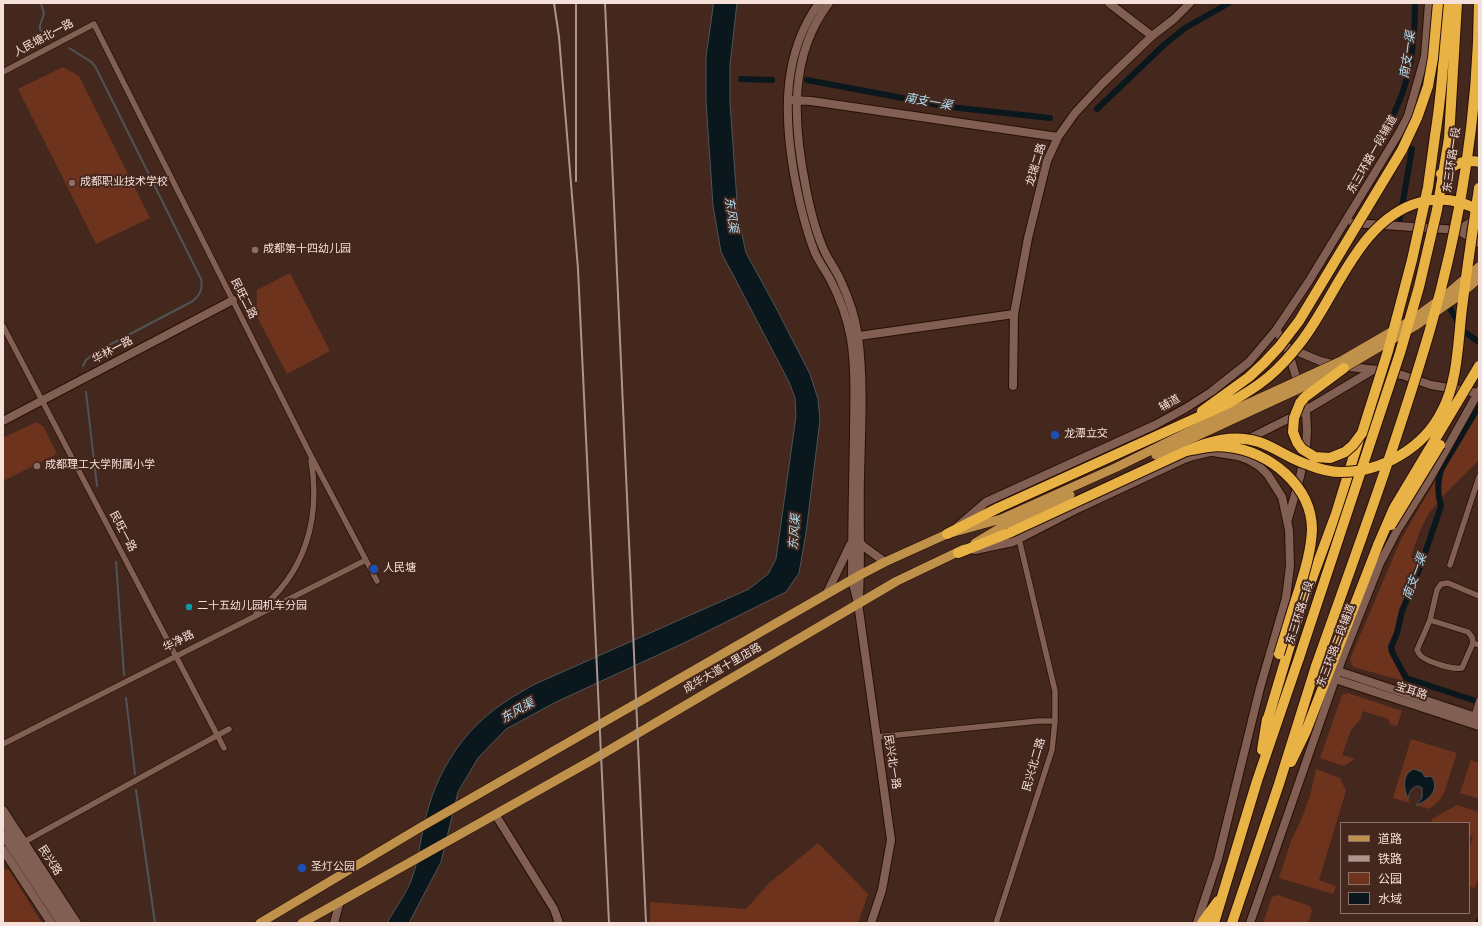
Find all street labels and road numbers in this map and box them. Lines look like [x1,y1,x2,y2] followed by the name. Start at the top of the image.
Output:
[12,18,76,60] street label: 人民塘北一路
[1345,114,1401,196] street label: 东三环路一段辅道
[1442,126,1464,194] street label: 东三环路一段
[1024,142,1050,188] street label: 龙瑞二路
[227,276,259,322] street label: 民旺二路
[90,335,136,367] street label: 华林一路
[1157,393,1183,415] street label: 辅道
[106,509,138,555] street label: 民旺一路
[1285,580,1317,646] street label: 东三环路二段
[1315,603,1359,689] street label: 东三环路二段辅道
[161,629,197,655] street label: 华净路
[682,641,764,697] street label: 成华大道十里店路
[1393,681,1429,703] street label: 宝耳路
[880,734,902,790] street label: 民兴北一路
[1021,737,1049,793] street label: 民兴北二路
[34,844,64,878] street label: 民兴路

